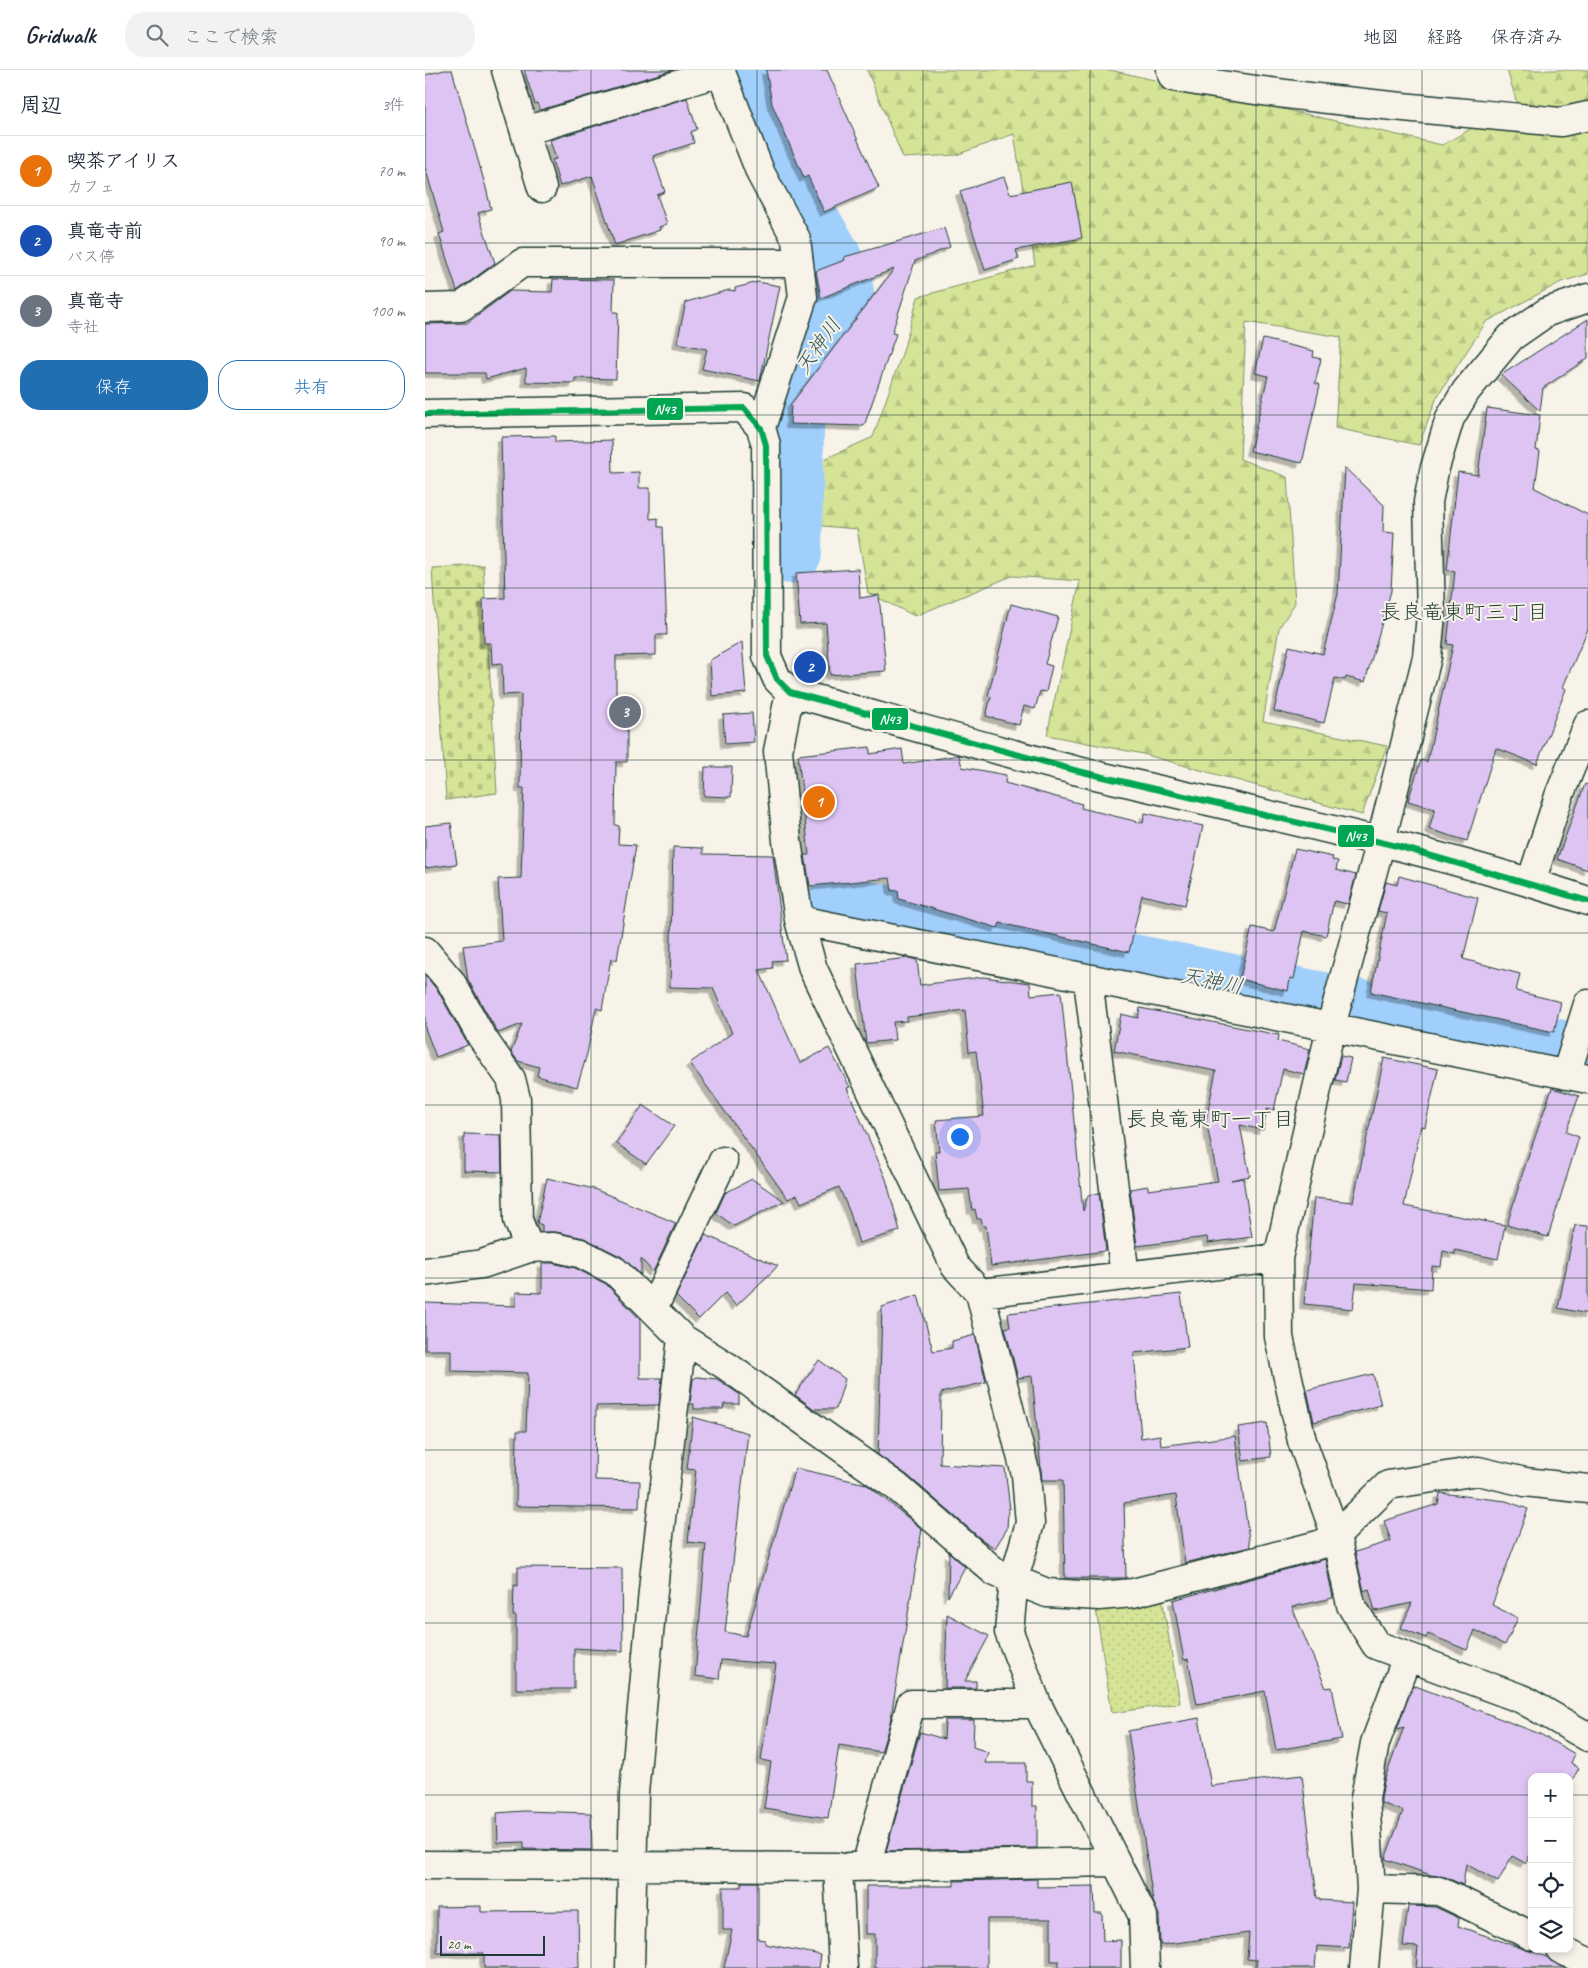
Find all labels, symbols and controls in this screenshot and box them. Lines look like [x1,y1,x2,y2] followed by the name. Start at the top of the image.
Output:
[125,12,475,57] search box
[25,20,95,50] text: Gridwalk
[143,21,171,49] icon: search
[183,25,278,49] text: ここで検索
[1363,26,1399,48] text: 地図
[1427,26,1463,48] text: 経路
[1491,26,1563,48] text: 保存済み
[20,92,62,118] text: 周辺
[382,95,405,115] text: 3件
[67,149,180,173] text: 喫茶アイリス
[32,161,40,181] text: 1
[378,161,405,181] text: 70 m
[67,177,115,197] text: カフェ
[67,219,143,243] text: 真竜寺前
[32,231,40,251] text: 2
[378,231,405,251] text: 90 m
[67,247,115,267] text: バス停
[67,289,124,313] text: 真竜寺
[32,301,40,321] text: 3
[371,301,405,321] text: 100 m
[789,313,847,379] water label: 天神川
[67,317,99,337] text: 寺社
[20,360,208,410] button: 保存
[218,360,405,410] button: 共有
[646,397,684,421] line badge: N43
[654,401,677,418] text: N43
[1380,599,1548,625] district label: 長良竜東町三丁目
[794,648,826,686] pin: 2
[609,693,641,731] pin: 3
[871,707,909,731] line badge: N43
[879,711,902,728] text: N43
[803,783,835,821] pin: 1
[1337,824,1375,848] line badge: N43
[1345,828,1368,845] text: N43
[1179,962,1245,1000] water label: 天神川
[1126,1106,1294,1132] district label: 長良竜東町一丁目
[947,1124,973,1150] your location
[1528,1773,1573,1953] map controls
[1528,1773,1573,1818] button: +
[1528,1818,1573,1863] button: −
[1528,1863,1573,1908] button: locate
[1528,1908,1573,1953] button: layers
[440,1933,545,1956] scale bar
[447,1936,471,1953] text: 20 m

